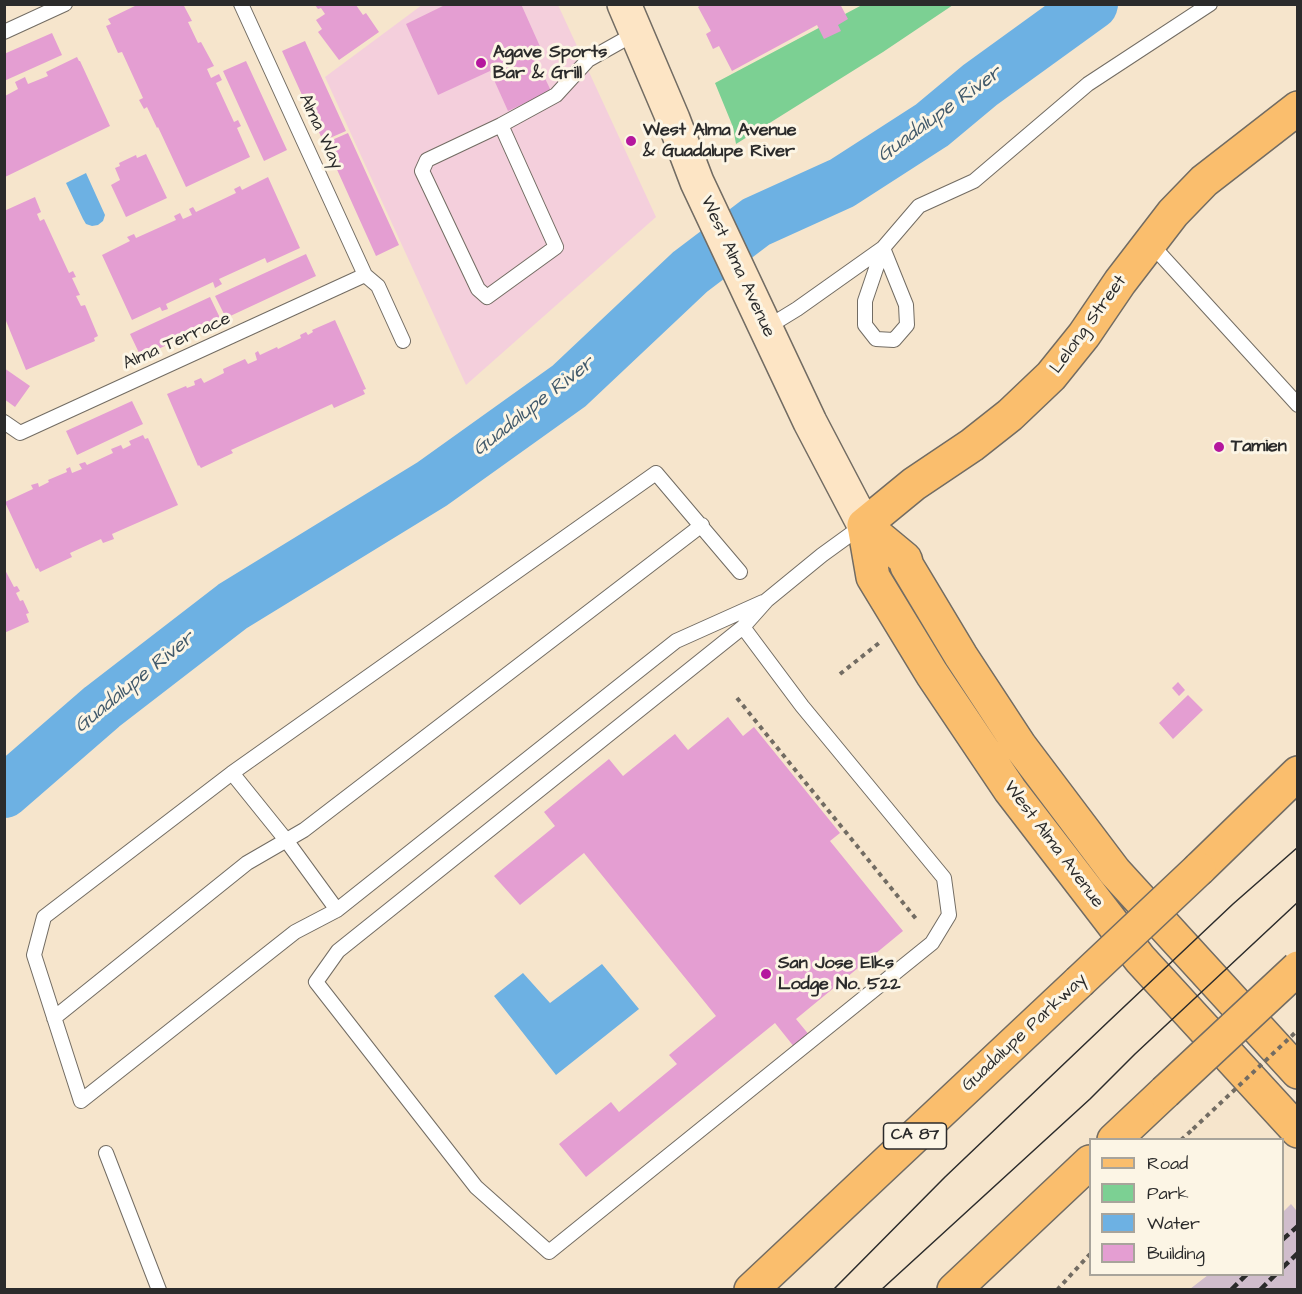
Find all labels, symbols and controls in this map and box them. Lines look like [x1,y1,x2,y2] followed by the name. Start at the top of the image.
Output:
[493,42,607,84] place label: Agave Sports Bar & Grill
[474,56,488,70] marker: Agave Sports Bar & Grill
[873,62,1007,168] water label: Guadalupe River
[293,91,347,173] street label: Alma Way
[643,120,796,162] place label: West Alma Avenue & Guadalupe River
[624,134,638,148] marker: West Alma Avenue & Guadalupe River
[695,193,779,341] street label: West Alma Avenue
[1046,272,1132,378] street label: Lelong Street
[120,309,234,375] street label: Alma Terrace
[469,352,599,462] water label: Guadalupe River
[1231,436,1287,458] place label: Tamien
[1212,440,1226,454] marker: Tamien
[70,627,200,739] water label: Guadalupe River
[998,777,1108,913] street label: West Alma Avenue
[778,953,901,996] place label: San Jose Elks Lodge No. 522
[759,967,773,981] marker: San Jose Elks Lodge No. 522
[958,969,1092,1097] street label: Guadalupe Parkway
[884,1123,946,1149] road number: CA 87
[1089,1138,1284,1276] legend
[1147,1151,1188,1176] text: Road
[1147,1181,1189,1206] text: Park
[1147,1211,1200,1236] text: Water
[1147,1241,1205,1266] text: Building

